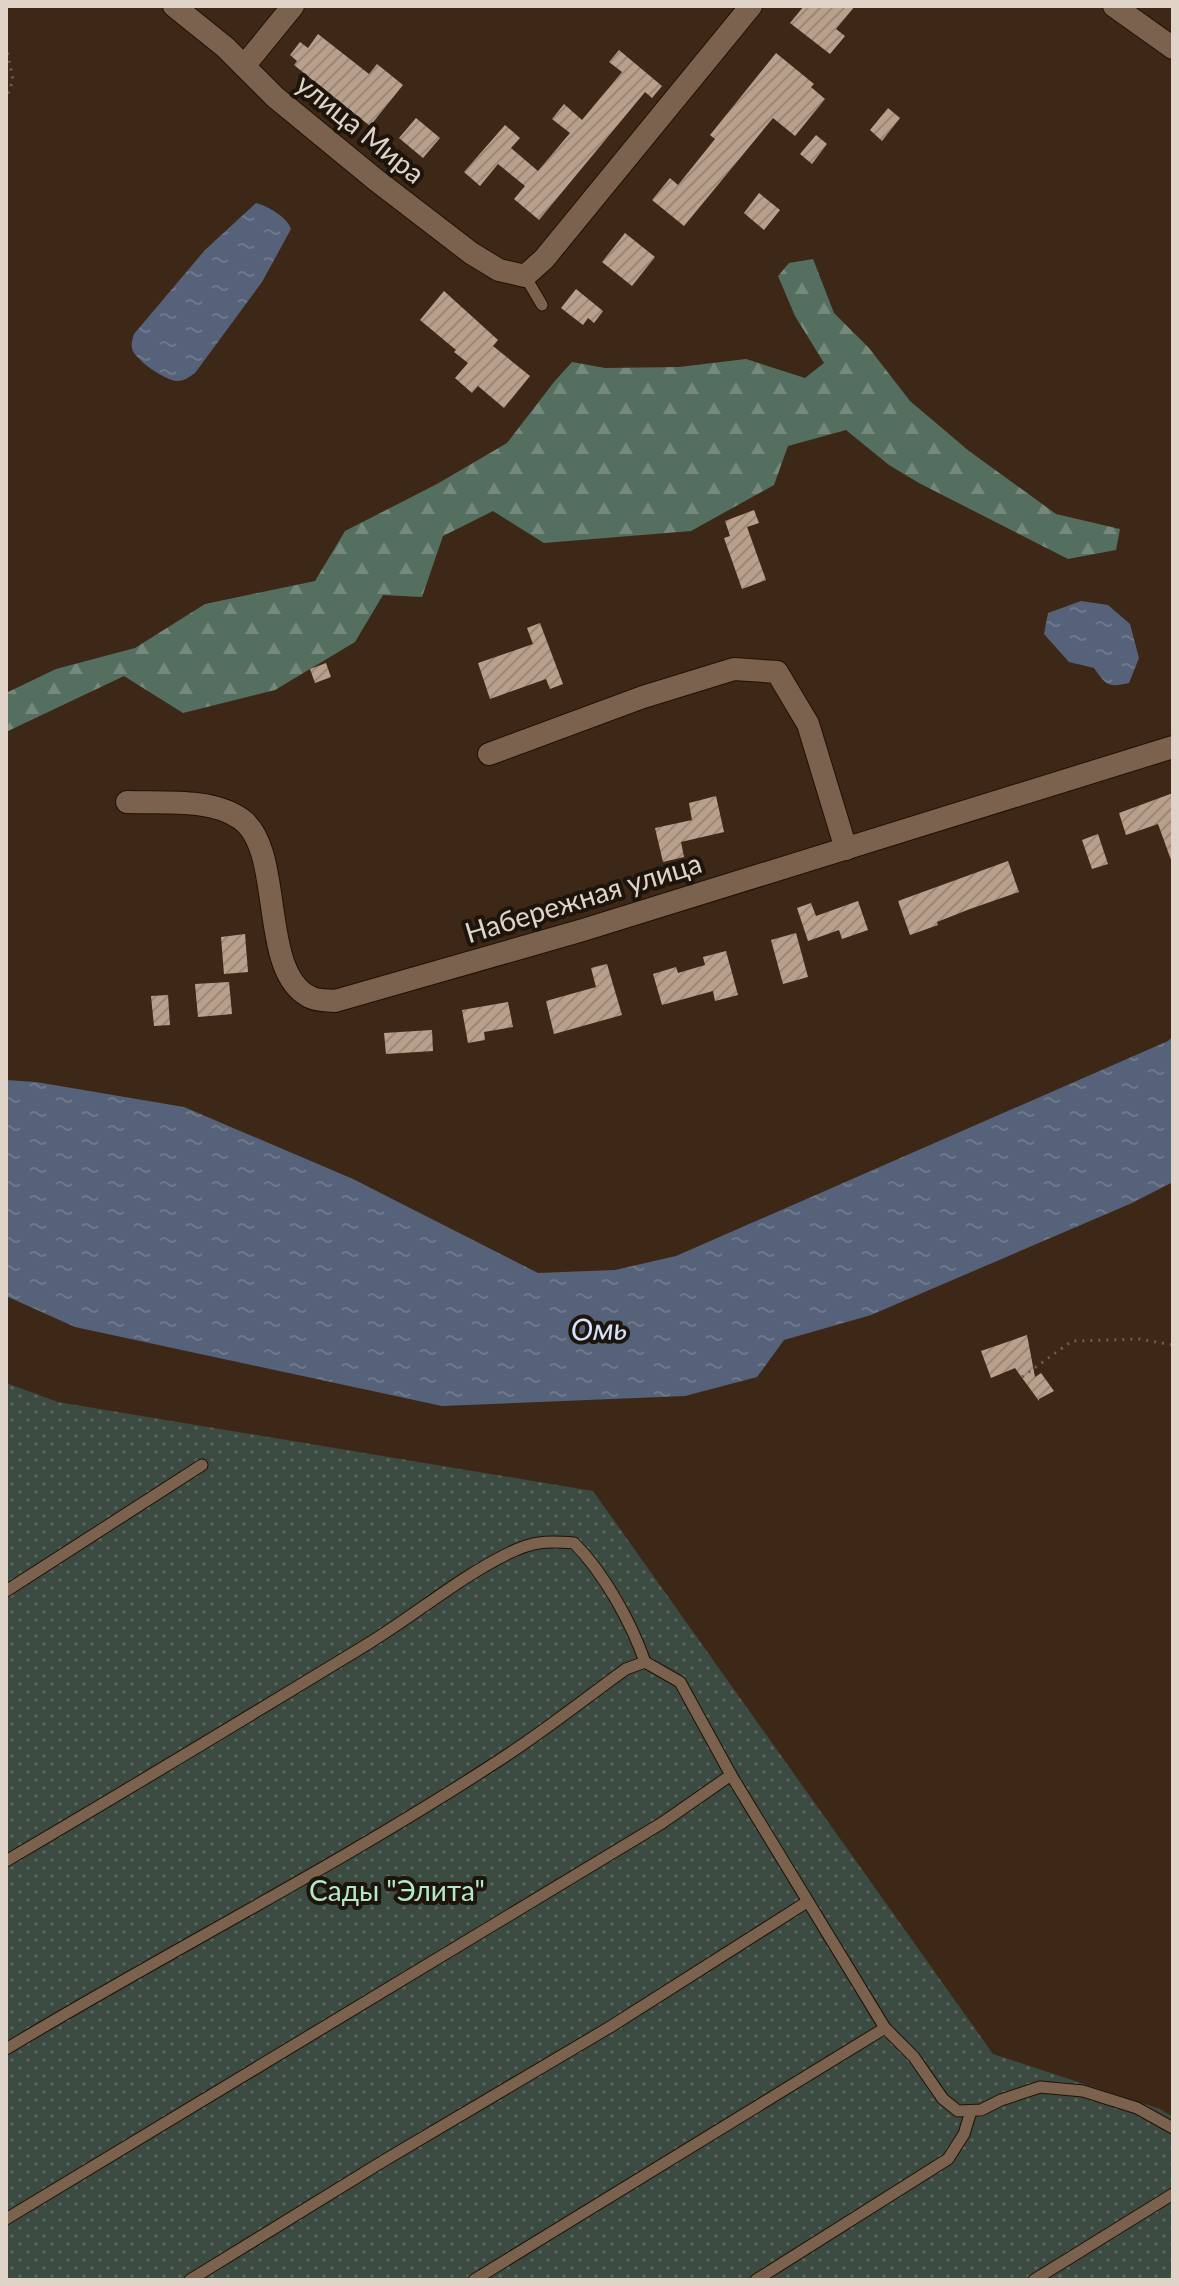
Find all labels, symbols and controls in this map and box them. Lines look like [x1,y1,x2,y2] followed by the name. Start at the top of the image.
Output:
[290,66,432,190] street label: улица Мира
[461,845,705,949] street label: Набережная улица
[571,1310,627,1346] water label: Омь
[309,1873,485,1907] park label: Сады "Элита"

